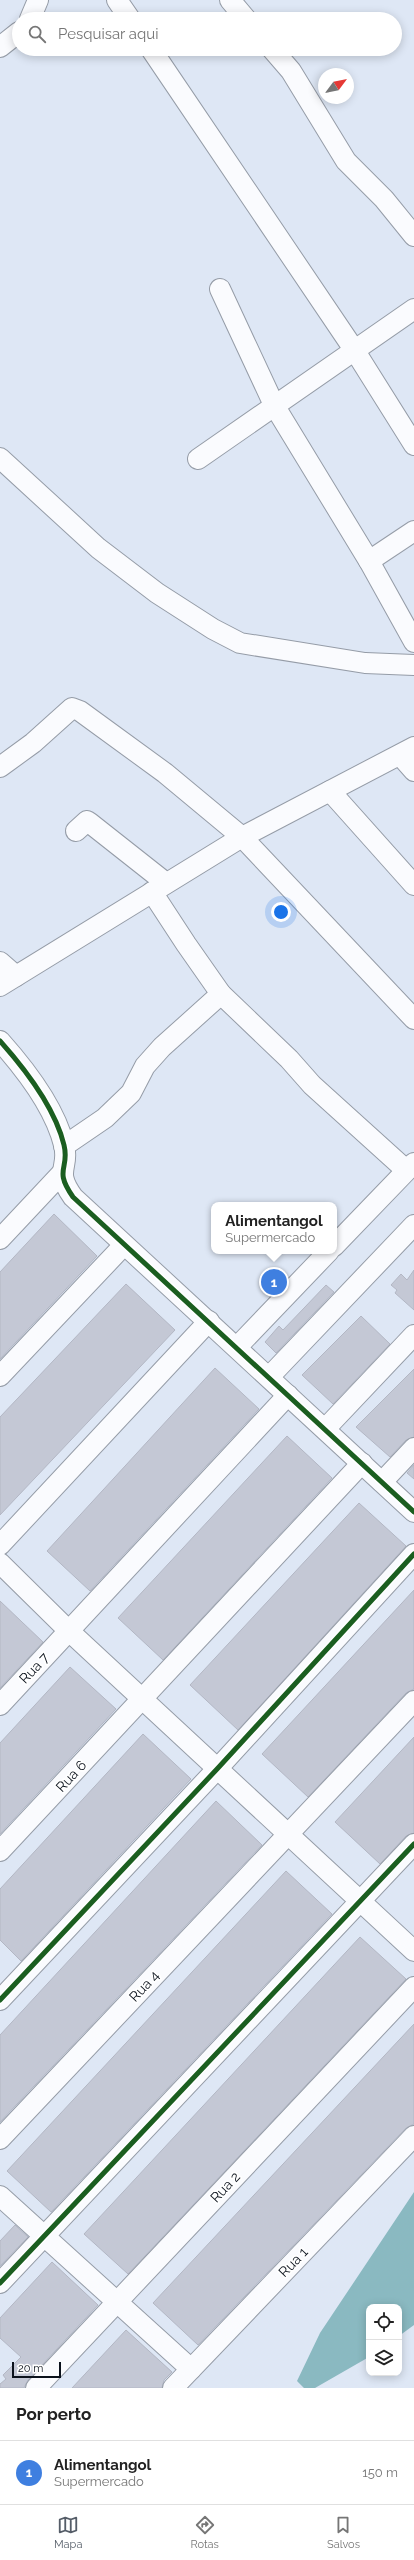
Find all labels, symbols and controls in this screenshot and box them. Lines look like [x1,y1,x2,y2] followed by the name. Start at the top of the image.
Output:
[12,12,402,56] search box
[26,23,48,45] icon: search
[58,25,158,43] text: Pesquisar aqui
[318,68,354,104] north arrow
[271,902,291,922] your location
[211,1202,337,1254] popup
[225,1212,323,1230] text: Alimentangol
[225,1230,315,1245] text: Supermercado
[261,1267,287,1297] pin: 1
[16,1649,52,1687] street label: Rua 7
[53,1757,89,1795] street label: Rua 6
[126,1967,162,2005] street label: Rua 4
[207,2168,243,2206] street label: Rua 2
[275,2244,311,2280] street label: Rua 1
[366,2304,402,2376] map controls
[366,2304,402,2340] button: locate
[366,2340,402,2376] button: layers
[12,2360,61,2379] scale bar
[18,2362,43,2375] text: 20 m
[16,2404,91,2424] text: Por perto
[54,2456,151,2474] text: Alimentangol
[26,2465,32,2480] text: 1
[362,2465,398,2480] text: 150 m
[54,2474,144,2489] text: Supermercado
[54,2514,82,2551] tab: Mapa
[190,2514,219,2551] tab: Rotas
[327,2514,360,2551] tab: Salvos

